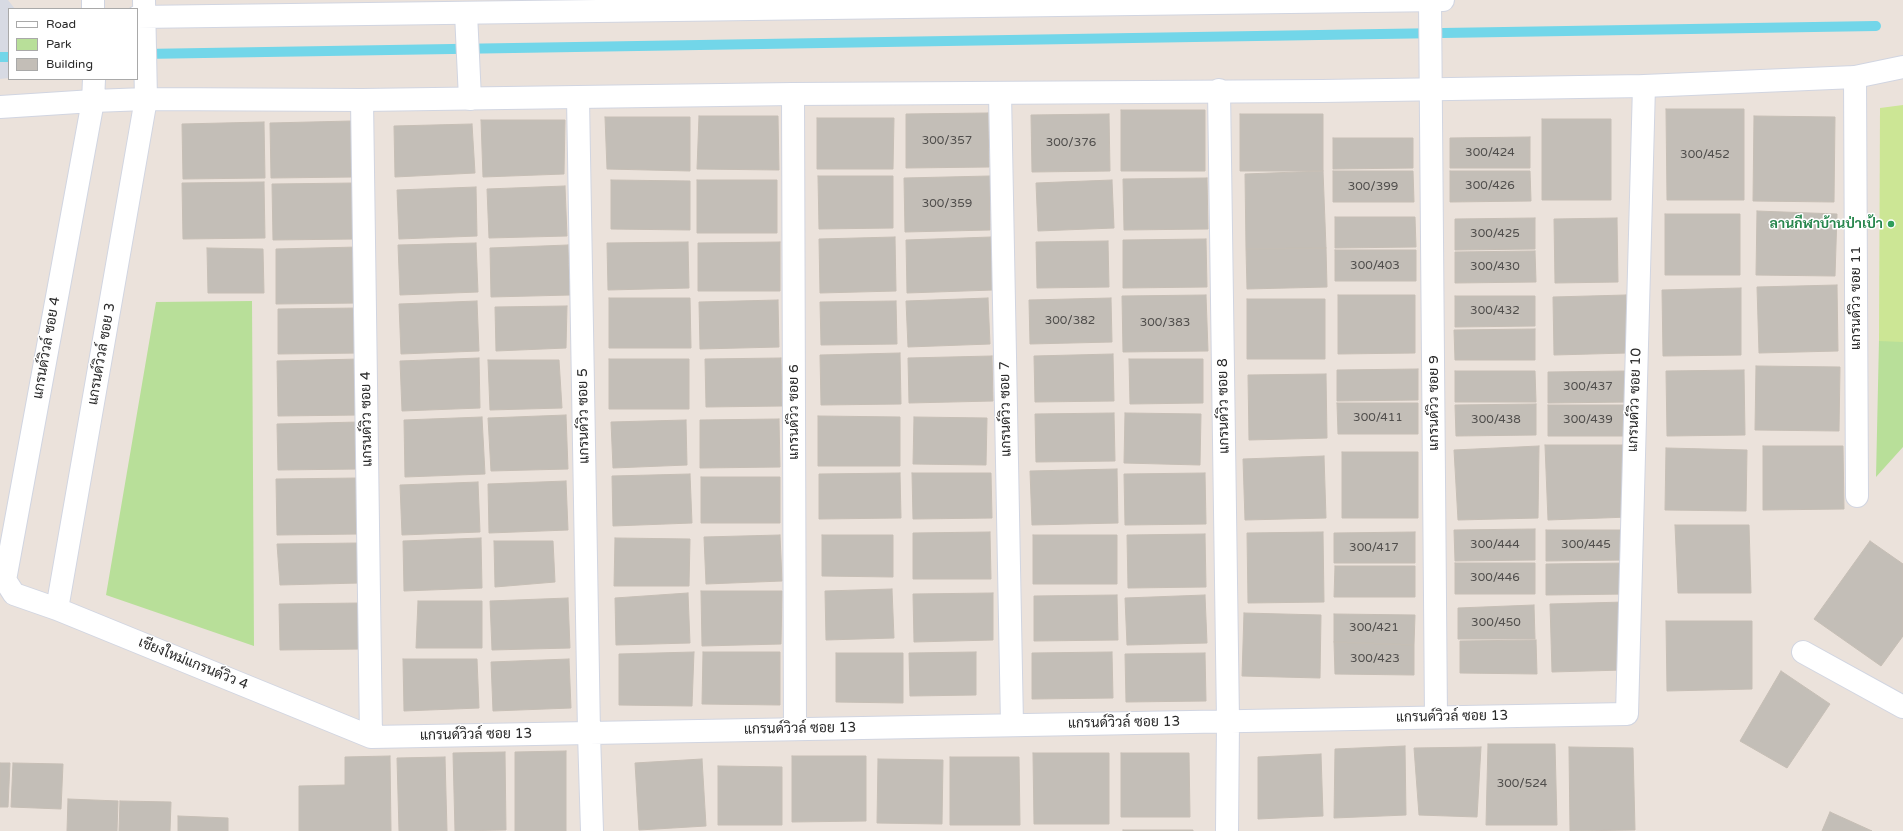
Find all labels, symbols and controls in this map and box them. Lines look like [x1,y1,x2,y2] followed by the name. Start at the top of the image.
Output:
[8,8,138,80] legend
[46,17,76,31] text: Road
[46,37,72,51] text: Park
[46,57,93,71] text: Building
[922,134,972,148] house number: 300/357
[1046,136,1096,150] house number: 300/376
[1465,146,1515,160] house number: 300/424
[1680,148,1730,162] house number: 300/452
[1465,179,1515,193] house number: 300/426
[1348,180,1398,194] house number: 300/399
[922,197,972,211] house number: 300/359
[1770,216,1883,232] place label: ลานกีฬาบ้านป่าเป้า
[1886,219,1896,229] marker: ลานกีฬาบ้านป่าเป้า
[1470,227,1520,241] house number: 300/425
[1848,246,1864,350] street label: แกรนด์วิว ซอย 11
[1350,259,1400,273] house number: 300/403
[1470,260,1520,274] house number: 300/430
[30,296,64,400] street label: แกรนด์วิวล์ ซอย 4
[85,302,119,406] street label: แกรนด์วิวล์ ซอย 3
[1470,304,1520,318] house number: 300/432
[1045,314,1095,328] house number: 300/382
[1140,316,1190,330] house number: 300/383
[1625,348,1645,452] street label: แกรนด์วิว ซอย 10
[1426,355,1442,451] street label: แกรนด์วิว ซอย 9
[1215,358,1233,454] street label: แกรนด์วิว ซอย 8
[997,361,1015,457] street label: แกรนด์วิว ซอย 7
[786,364,802,460] street label: แกรนด์วิว ซอย 6
[575,368,593,464] street label: แกรนด์วิว ซอย 5
[358,371,376,467] street label: แกรนด์วิว ซอย 4
[1563,380,1613,394] house number: 300/437
[1353,411,1403,425] house number: 300/411
[1471,413,1521,427] house number: 300/438
[1563,413,1613,427] house number: 300/439
[1470,538,1520,552] house number: 300/444
[1561,538,1611,552] house number: 300/445
[1349,541,1399,555] house number: 300/417
[1470,571,1520,585] house number: 300/446
[1471,616,1521,630] house number: 300/450
[1349,621,1399,635] house number: 300/421
[136,634,250,694] street label: เชียงใหม่แกรนด์วิว 4
[1350,652,1400,666] house number: 300/423
[1396,708,1508,726] street label: แกรนด์วิวล์ ซอย 13
[1068,714,1180,732] street label: แกรนด์วิวล์ ซอย 13
[744,720,856,738] street label: แกรนด์วิวล์ ซอย 13
[420,726,532,744] street label: แกรนด์วิวล์ ซอย 13
[1497,777,1547,791] house number: 300/524

